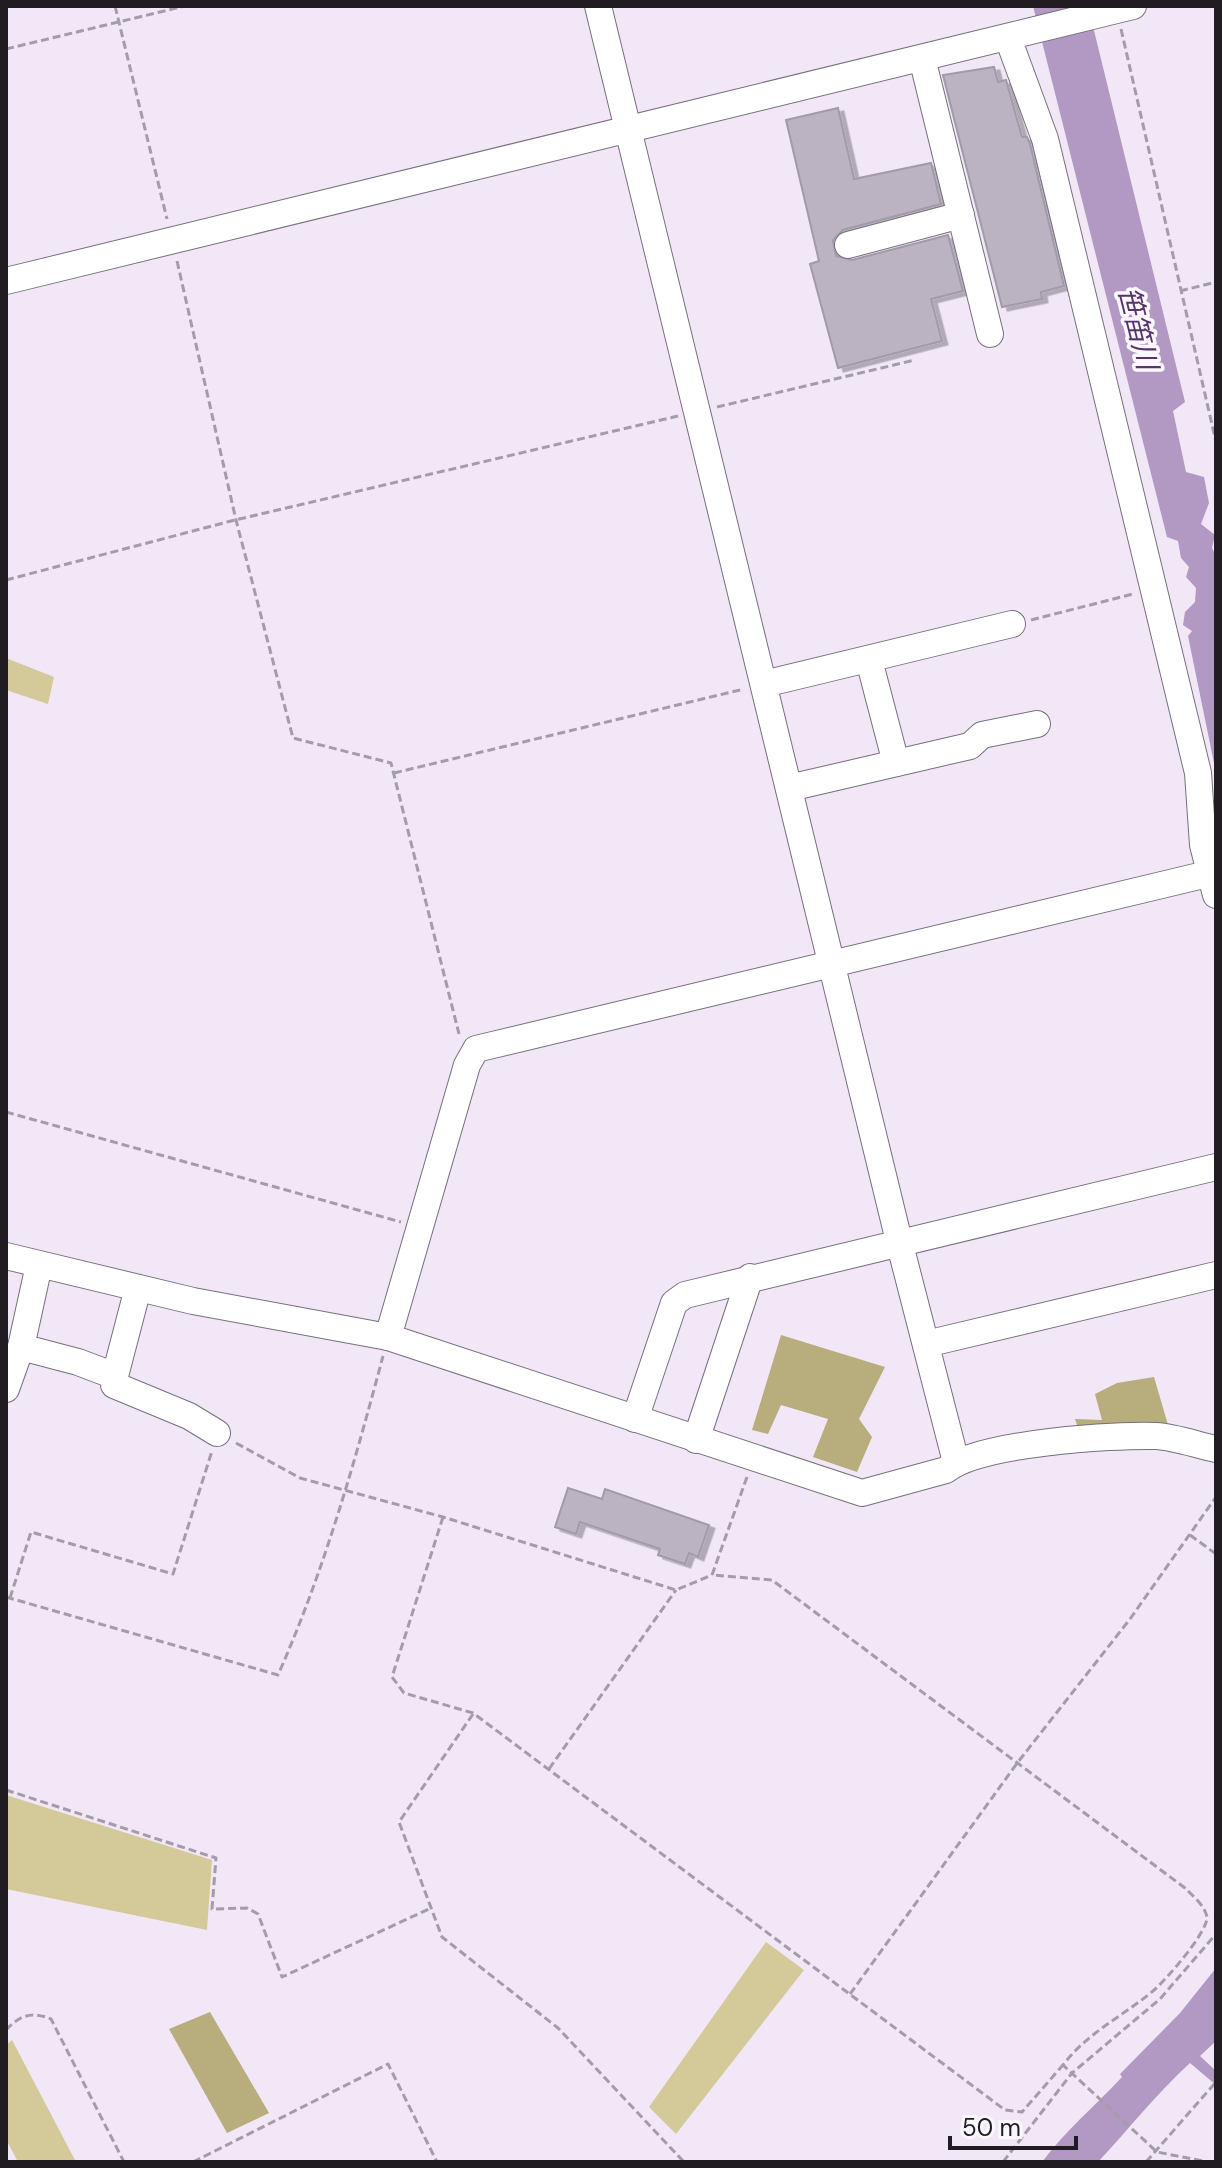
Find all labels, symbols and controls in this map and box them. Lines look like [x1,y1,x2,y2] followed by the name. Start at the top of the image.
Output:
[1110,283,1167,376] water label: 笹笛川
[950,2100,1076,2150] scale bar
[962,2112,1021,2143] text: 50 m

